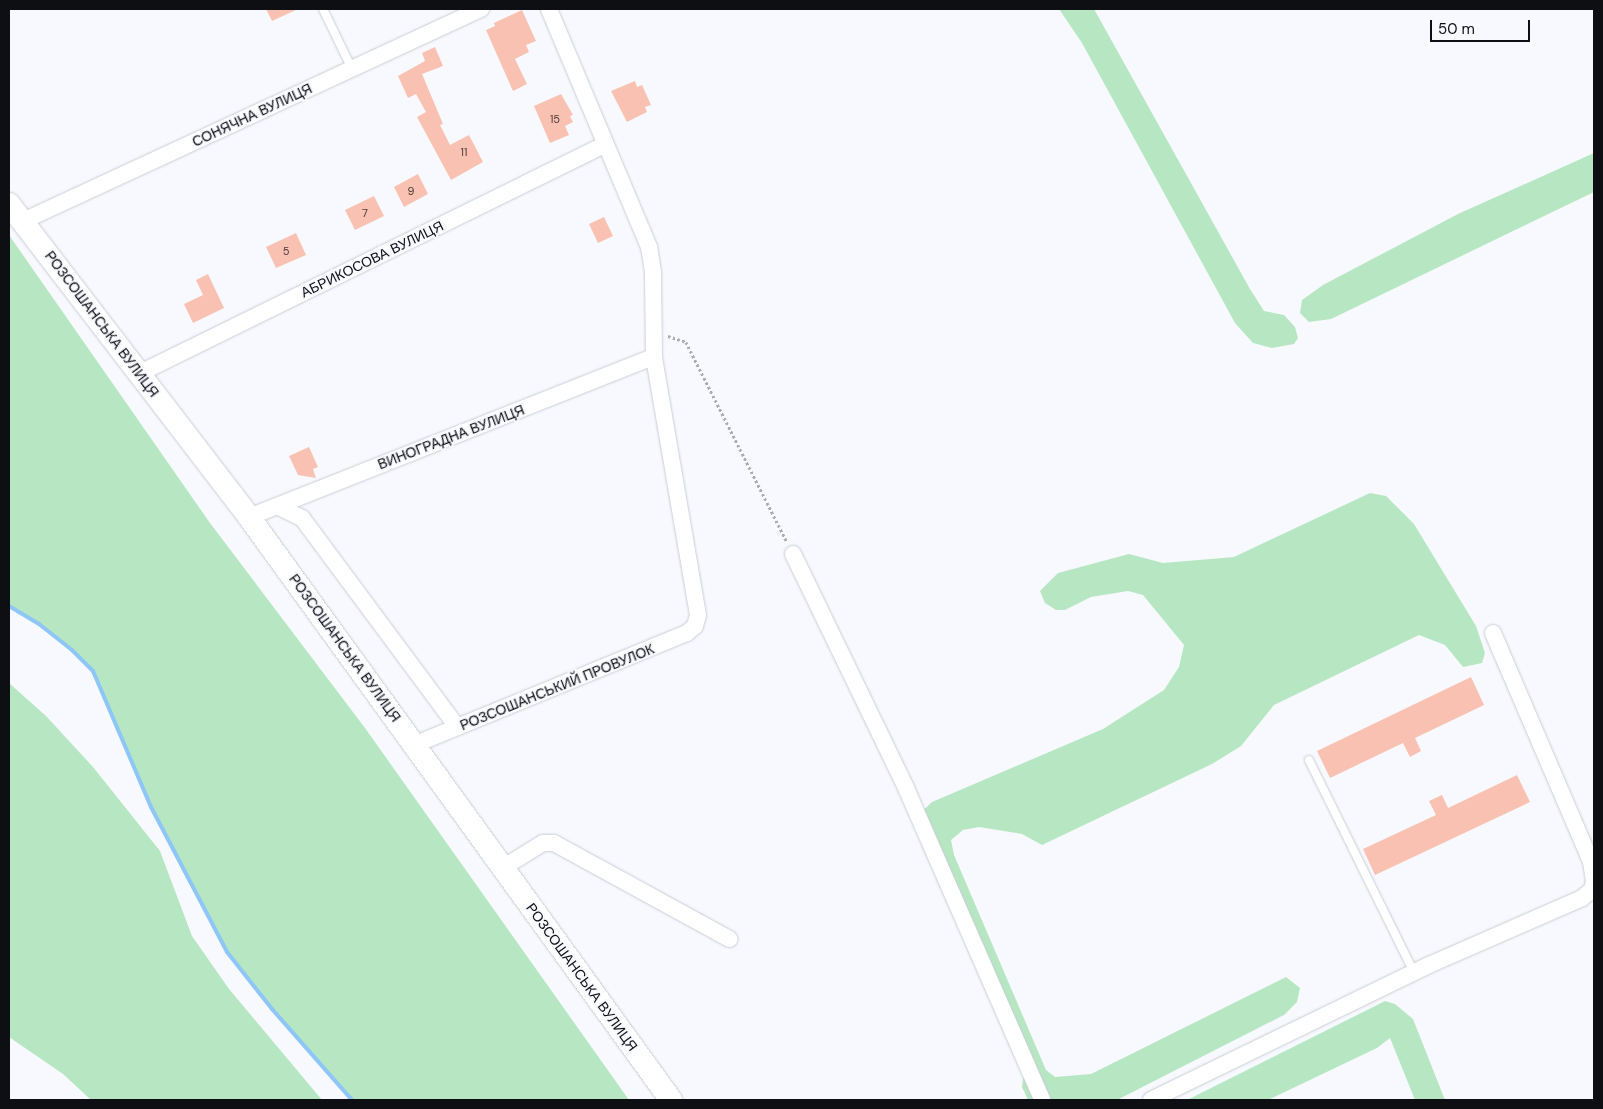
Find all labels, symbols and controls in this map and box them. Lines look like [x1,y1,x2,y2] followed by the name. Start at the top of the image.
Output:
[1433,10,1533,42] scale bar
[1438,19,1475,39] text: 50 m
[189,80,315,150] street label: СОНЯЧНА ВУЛИЦЯ
[550,112,560,126] house number: 15
[461,145,467,159] house number: 11
[408,184,414,198] house number: 9
[362,206,368,220] house number: 7
[298,217,446,301] street label: АБРИКОСОВА ВУЛИЦЯ
[283,244,289,258] house number: 5
[42,248,162,400] street label: РОЗСОШАНСЬКА ВУЛИЦЯ
[375,401,527,473] street label: ВИНОГРАДНА ВУЛИЦЯ
[286,571,404,725] street label: РОЗСОШАНСЬКА ВУЛИЦЯ
[457,640,657,734] street label: РОЗСОШАНСЬКИЙ ПРОВУЛОК
[523,900,641,1054] street label: РОЗСОШАНСЬКА ВУЛИЦЯ

